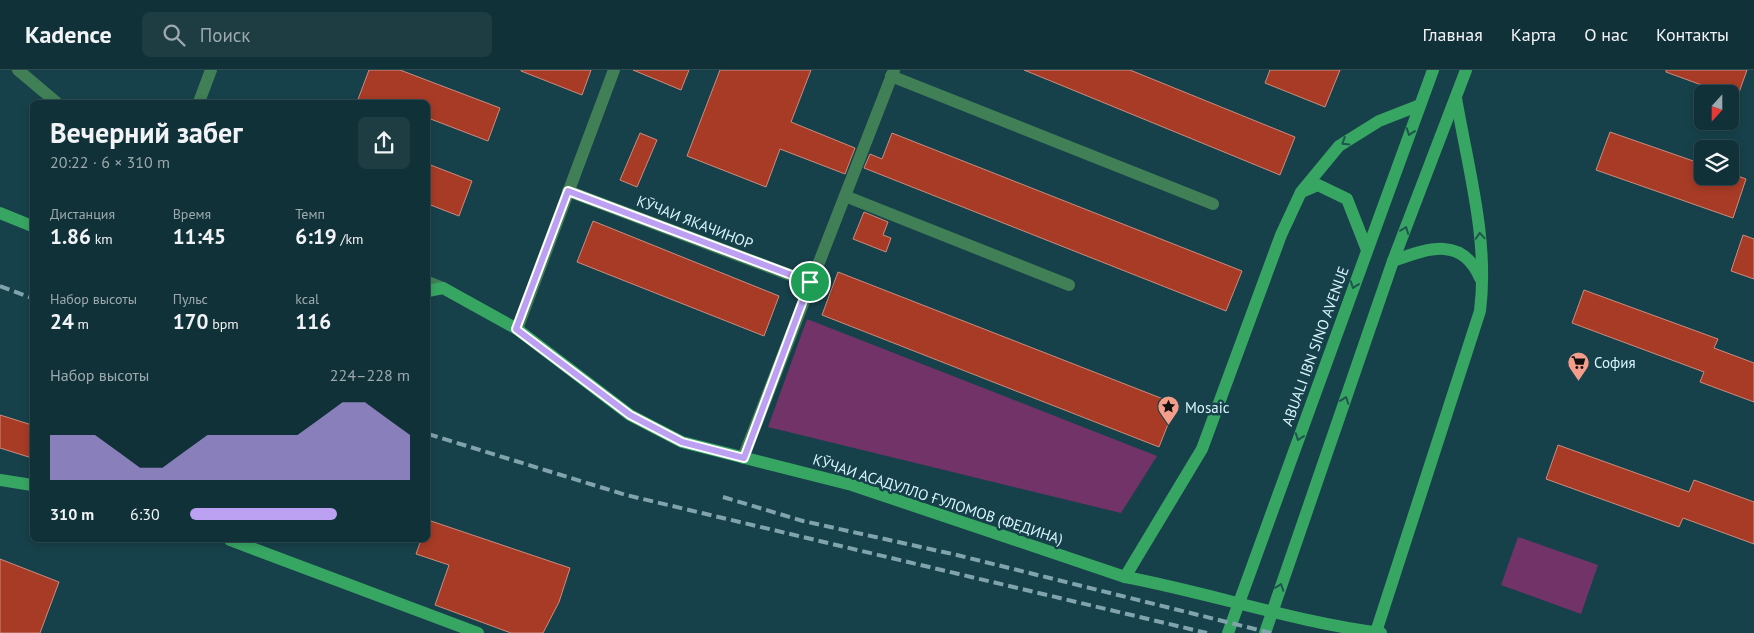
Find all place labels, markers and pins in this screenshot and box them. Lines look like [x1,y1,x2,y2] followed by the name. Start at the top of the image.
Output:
[789,261,831,303] pin
[1566,350,1590,381] supermarket icon: София
[1594,353,1636,372] place label: София
[1157,395,1181,426] place icon: Mosaic
[1185,398,1230,417] place label: Mosaic

